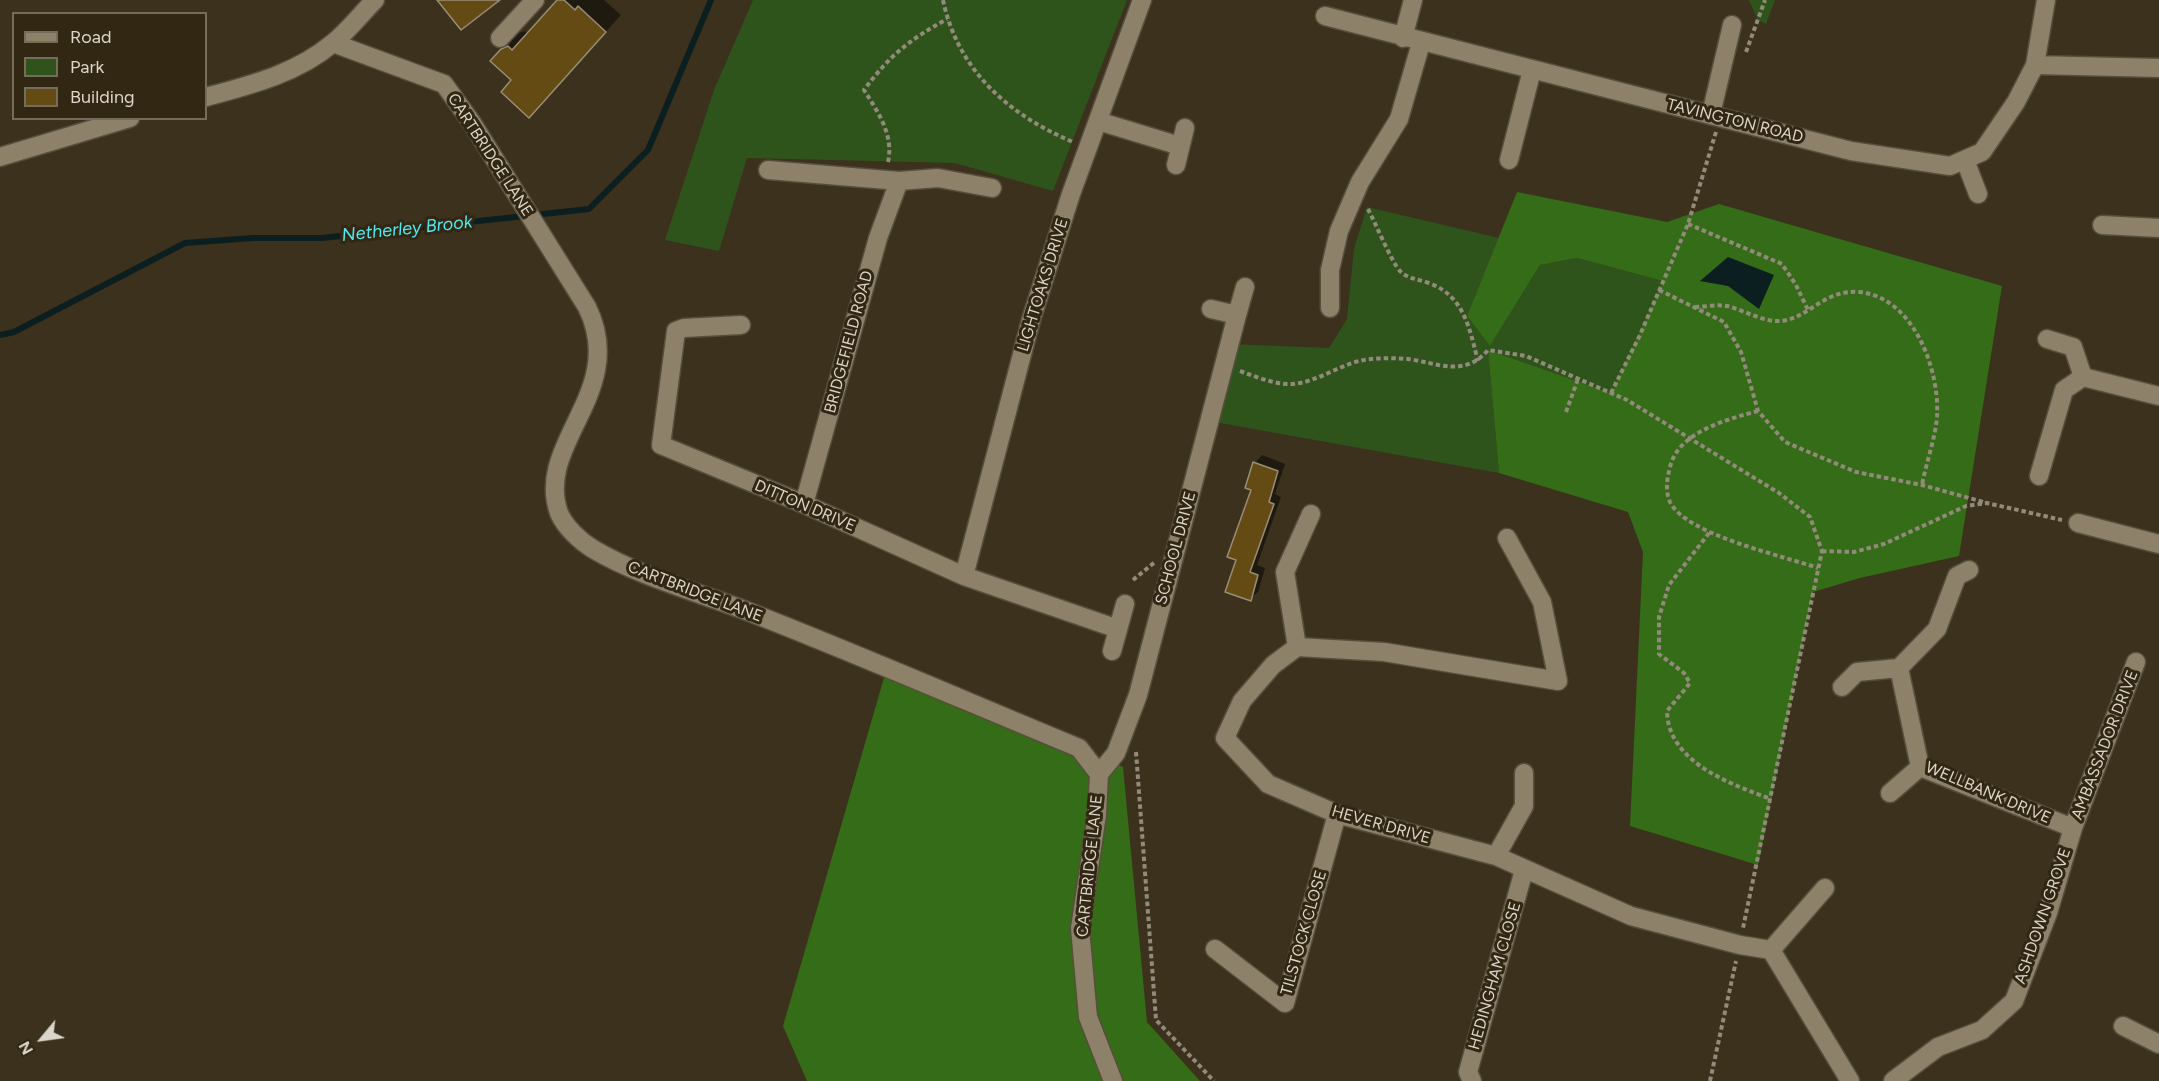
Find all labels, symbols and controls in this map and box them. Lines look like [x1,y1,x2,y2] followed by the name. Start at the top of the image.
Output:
[12,12,207,120] legend
[70,26,111,48] text: Road
[70,56,104,78] text: Park
[70,86,135,108] text: Building
[443,90,537,220] street label: CARTBRIDGE LANE
[1665,95,1805,147] street label: TAVINGTON ROAD
[341,211,473,247] water label: Netherley Brook
[1014,216,1072,354] street label: LIGHTOAKS DRIVE
[821,269,877,415] street label: BRIDGEFIELD ROAD
[752,476,858,536] street label: DITTON DRIVE
[1152,489,1200,607] street label: SCHOOL DRIVE
[625,557,765,627] street label: CARTBRIDGE LANE
[2068,667,2142,823] street label: AMBASSADOR DRIVE
[1923,758,2053,828] street label: WELLBANK DRIVE
[1073,794,1107,938] street label: CARTBRIDGE LANE
[1329,802,1433,848] street label: HEVER DRIVE
[2011,845,2075,987] street label: ASHDOWN GROVE
[1277,868,1331,998] street label: TILSTOCK CLOSE
[1465,900,1525,1052] street label: HEDINGHAM CLOSE
[12,1009,72,1069] north arrow
[15,1038,37,1058] text: N

